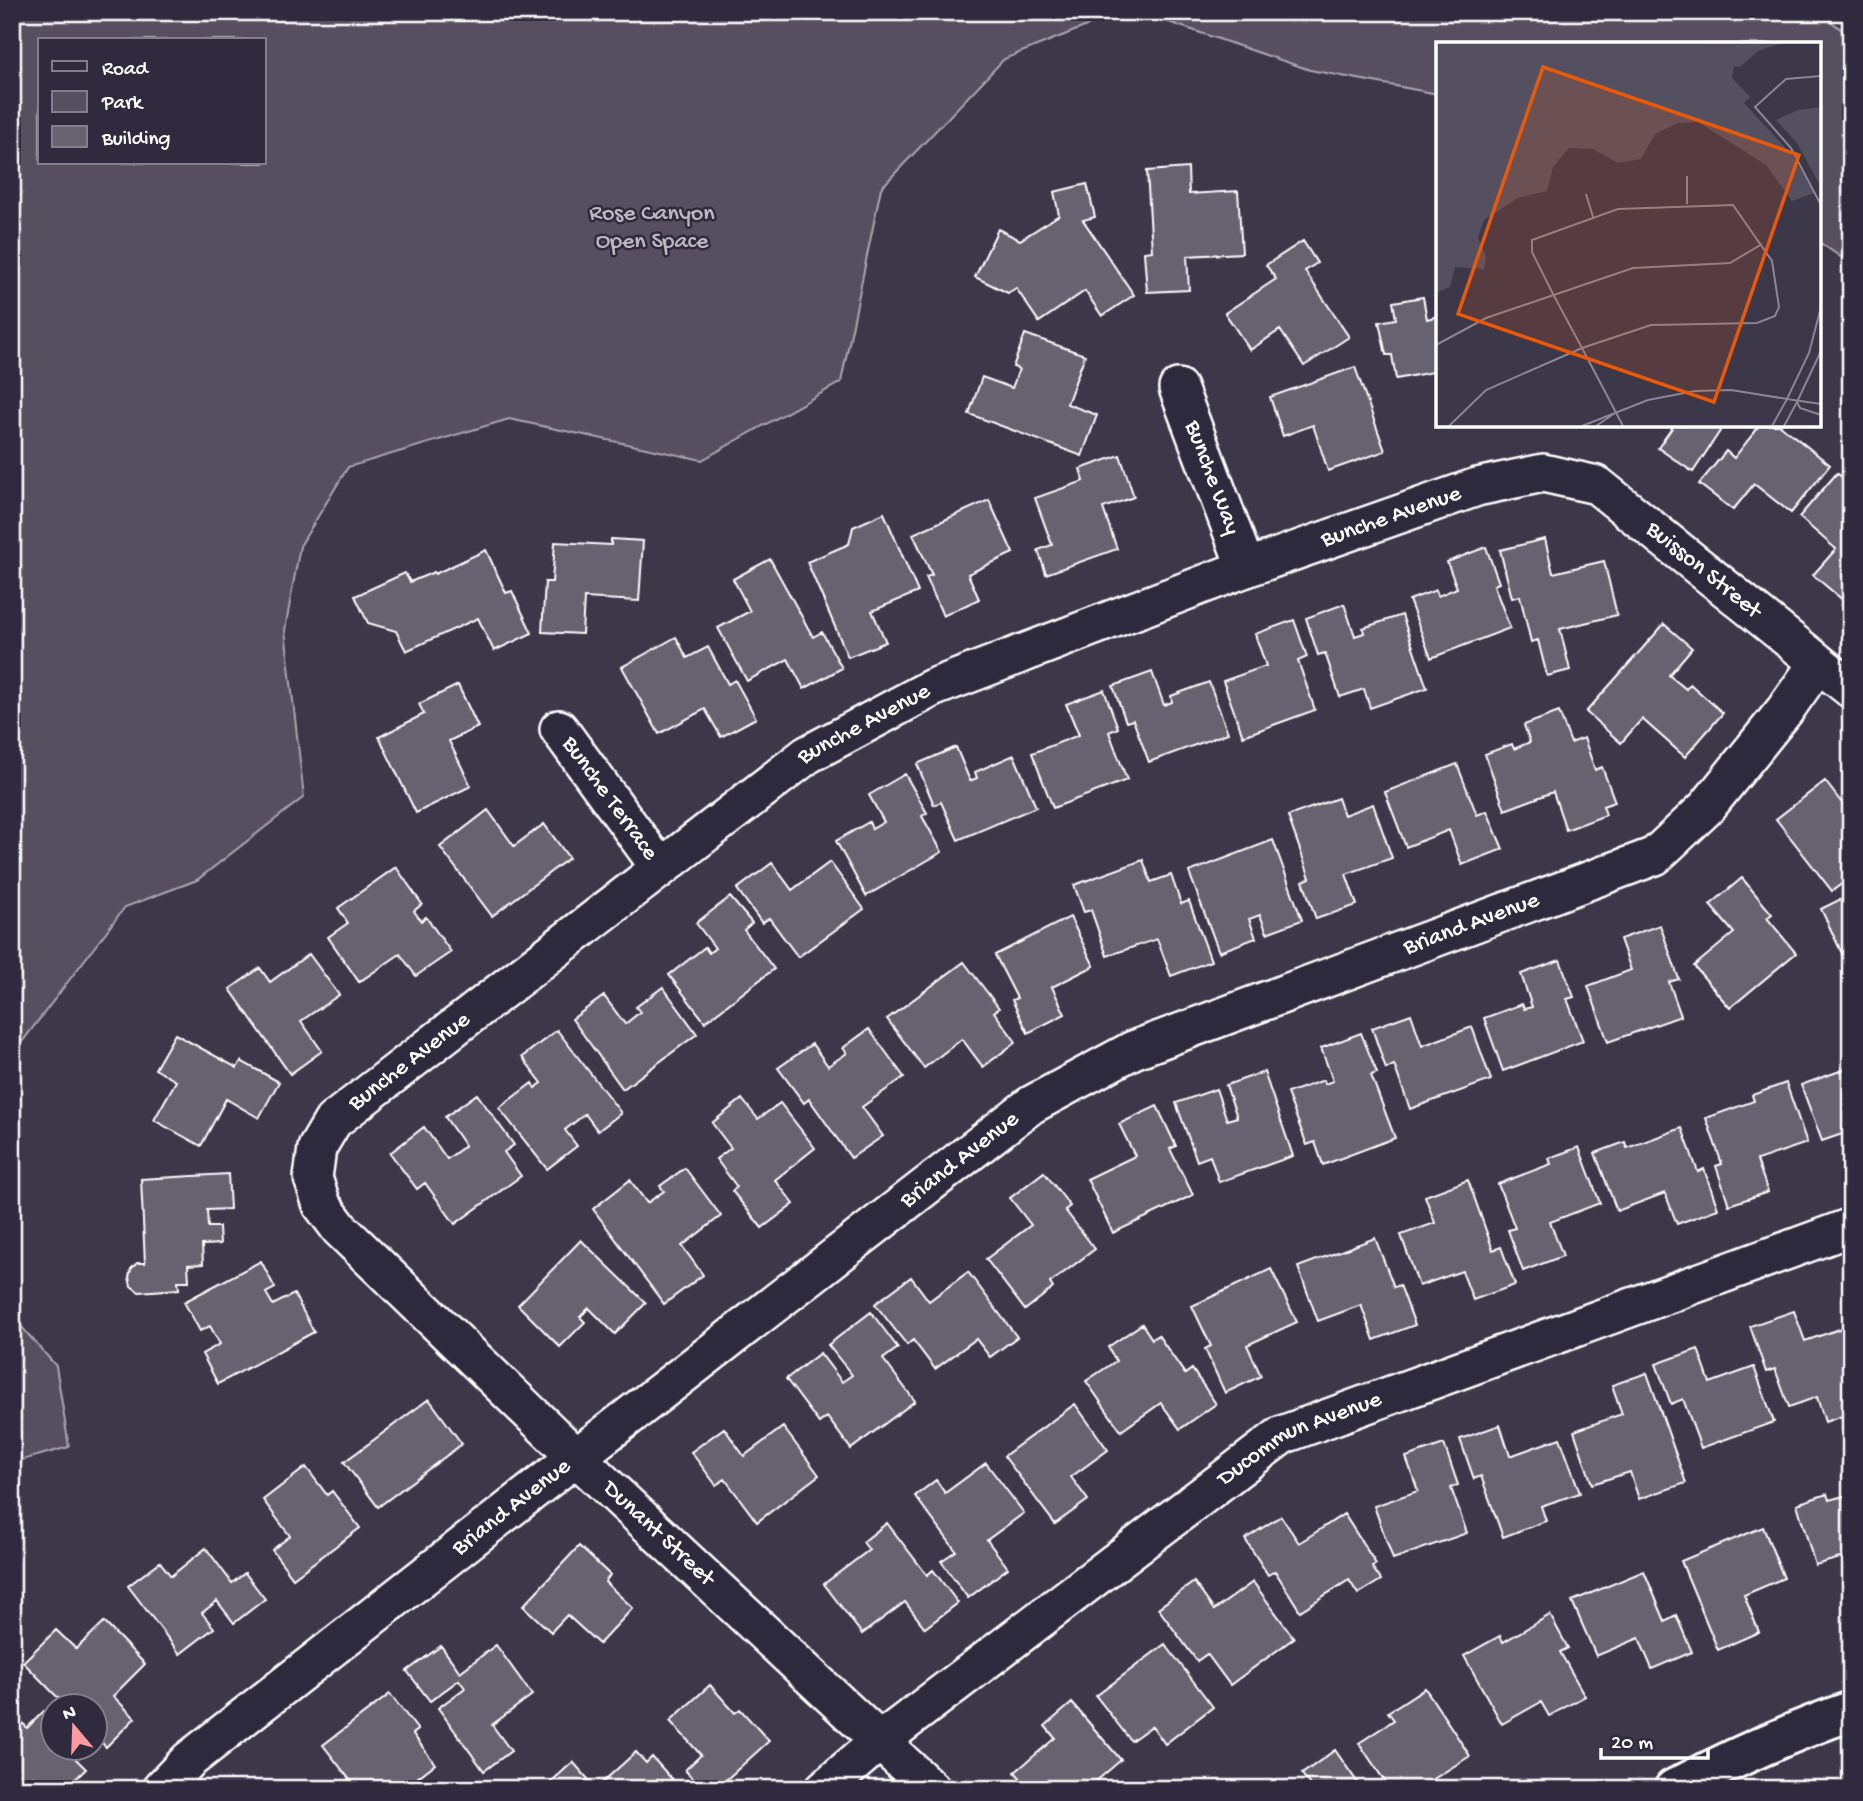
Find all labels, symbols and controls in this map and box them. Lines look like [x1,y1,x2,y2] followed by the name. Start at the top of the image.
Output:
[38,38,266,164] legend
[1436,42,1821,427] inset map
[102,58,150,83] text: Road
[101,92,145,117] text: Park
[101,128,171,153] text: Building
[589,200,715,257] park label: Rose Canyon Open Space
[1177,416,1247,539] street label: Bunche Way
[1316,479,1466,555] street label: Bunche Avenue
[1639,515,1769,627] street label: Buisson Street
[791,677,936,772] street label: Bunche Avenue
[554,730,665,867] street label: Bunche Terrace
[1399,886,1544,963] street label: Briand Avenue
[342,1005,477,1119] street label: Bunche Avenue
[894,1105,1026,1216] street label: Briand Avenue
[1210,1385,1386,1494] street label: Ducommun Avenue
[446,1452,577,1563] street label: Briand Avenue
[595,1473,722,1595] street label: Dunant Street
[38,1692,108,1762] north arrow
[60,1701,79,1727] text: N
[1601,1717,1707,1761] scale bar
[1611,1732,1653,1757] text: 20 m

